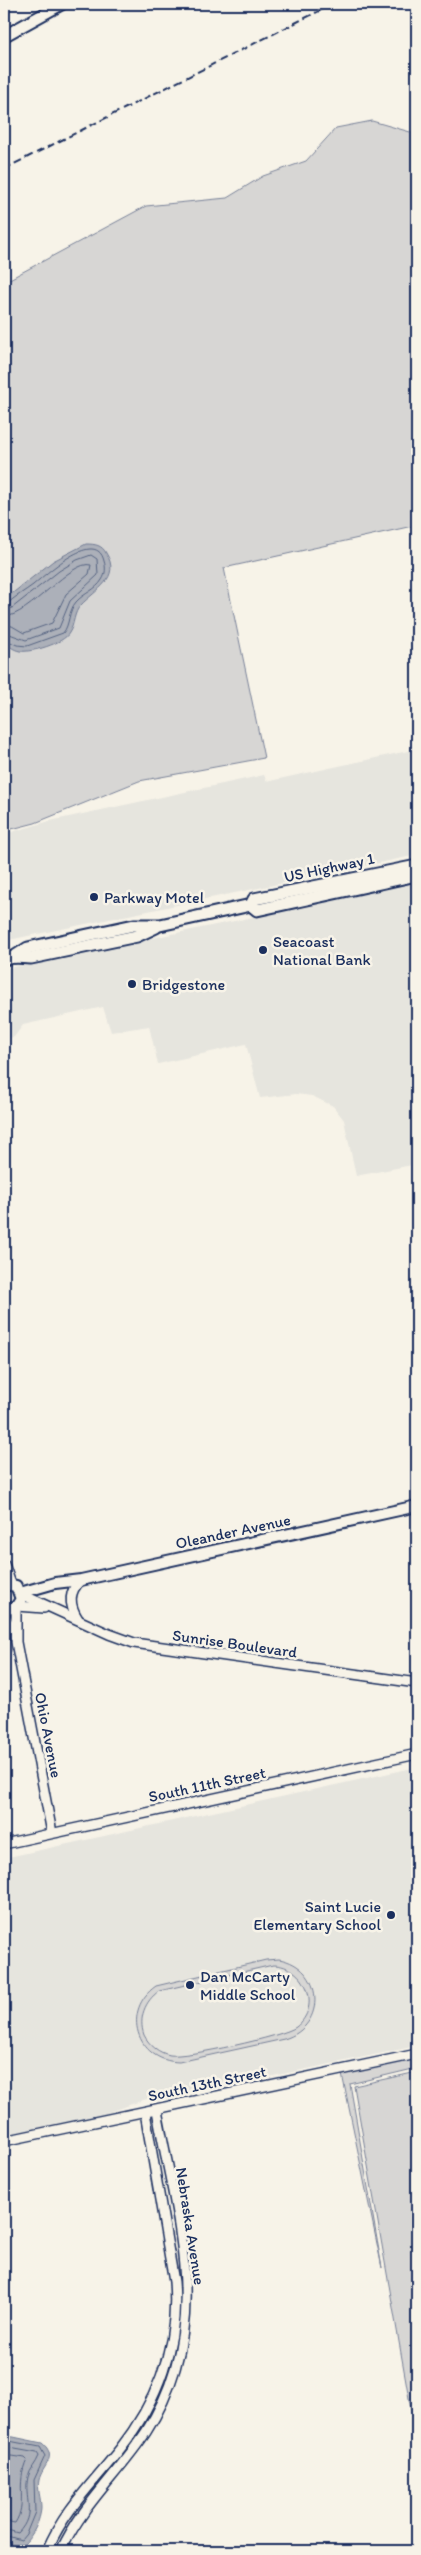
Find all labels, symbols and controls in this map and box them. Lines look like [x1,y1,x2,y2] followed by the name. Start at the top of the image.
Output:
[282,849,377,886] street label: US Highway 1
[104,888,205,907] place label: Parkway Motel
[88,891,100,903] marker: Parkway Motel
[273,932,371,969] place label: Seacoast National Bank
[257,944,269,956] marker: Seacoast National Bank
[142,975,225,994] place label: Bridgestone
[126,978,138,990] marker: Bridgestone
[174,1510,293,1553] street label: Oleander Avenue
[171,1625,299,1662] street label: Sunrise Boulevard
[31,1691,66,1780] street label: Ohio Avenue
[147,1763,267,1806] street label: South 11th Street
[253,1897,381,1934] place label: Saint Lucie Elementary School
[385,1909,397,1921] marker: Saint Lucie Elementary School
[200,1967,296,2004] place label: Dan McCarty Middle School
[184,1979,196,1991] marker: Dan McCarty Middle School
[146,2062,268,2105] street label: South 13th Street
[172,2166,209,2287] street label: Nebraska Avenue

